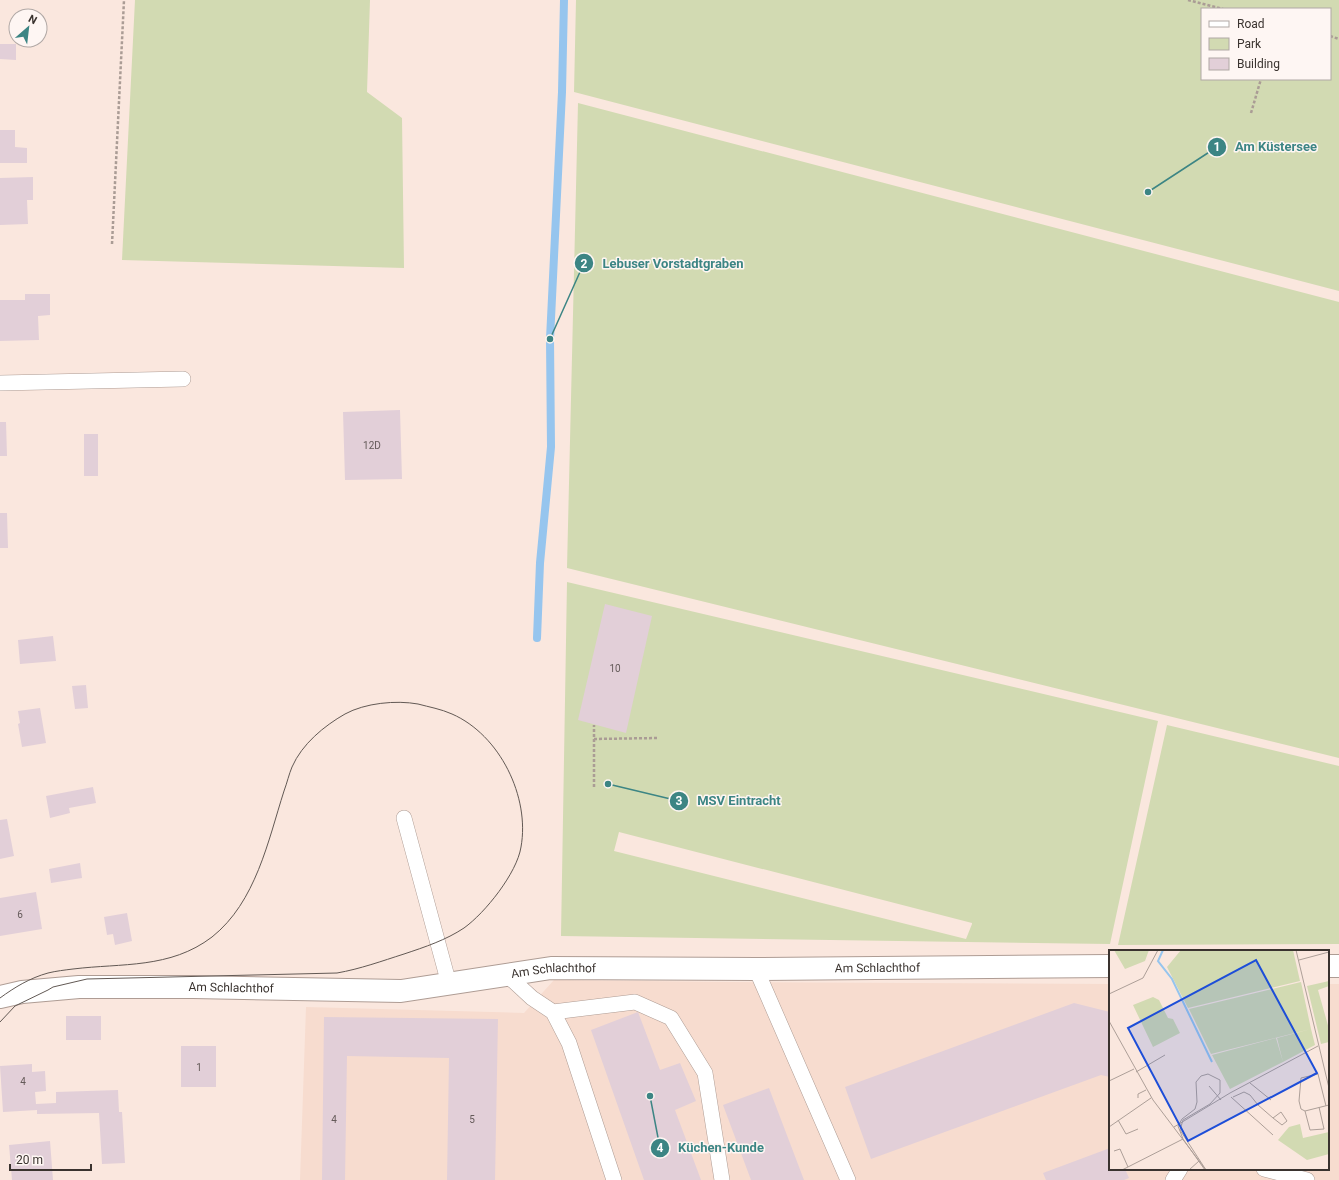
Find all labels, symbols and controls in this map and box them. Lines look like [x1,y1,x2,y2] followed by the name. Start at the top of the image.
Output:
[8,8,48,48] north arrow
[1201,8,1331,80] legend
[26,12,39,27] text: N
[1237,17,1265,31] text: Road
[1237,37,1262,51] text: Park
[1237,57,1280,71] text: Building
[1207,134,1325,159] callout: Am Küstersee
[1235,139,1317,154] text: Am Küstersee
[1214,140,1220,154] text: 1
[574,251,751,276] callout: Lebuser Vorstadtgraben
[603,256,743,271] text: Lebuser Vorstadtgraben
[581,257,588,271] text: 2
[363,440,381,451] house number: 12D
[609,663,621,674] house number: 10
[669,788,788,813] callout: MSV Eintracht
[697,793,781,808] text: MSV Eintracht
[676,794,683,808] text: 3
[17,909,23,920] house number: 6
[1109,950,1329,1170] inset map
[510,961,597,981] street label: Am Schlachthof
[835,961,921,975] street label: Am Schlachthof
[189,980,275,996] street label: Am Schlachthof
[196,1062,202,1073] house number: 1
[20,1076,26,1087] house number: 4
[331,1114,337,1125] house number: 4
[469,1114,475,1125] house number: 5
[650,1135,772,1160] callout: Küchen-Kunde
[678,1140,764,1155] text: Küchen-Kunde
[657,1141,664,1155] text: 4
[10,1146,91,1172] scale bar
[16,1153,43,1167] text: 20 m

